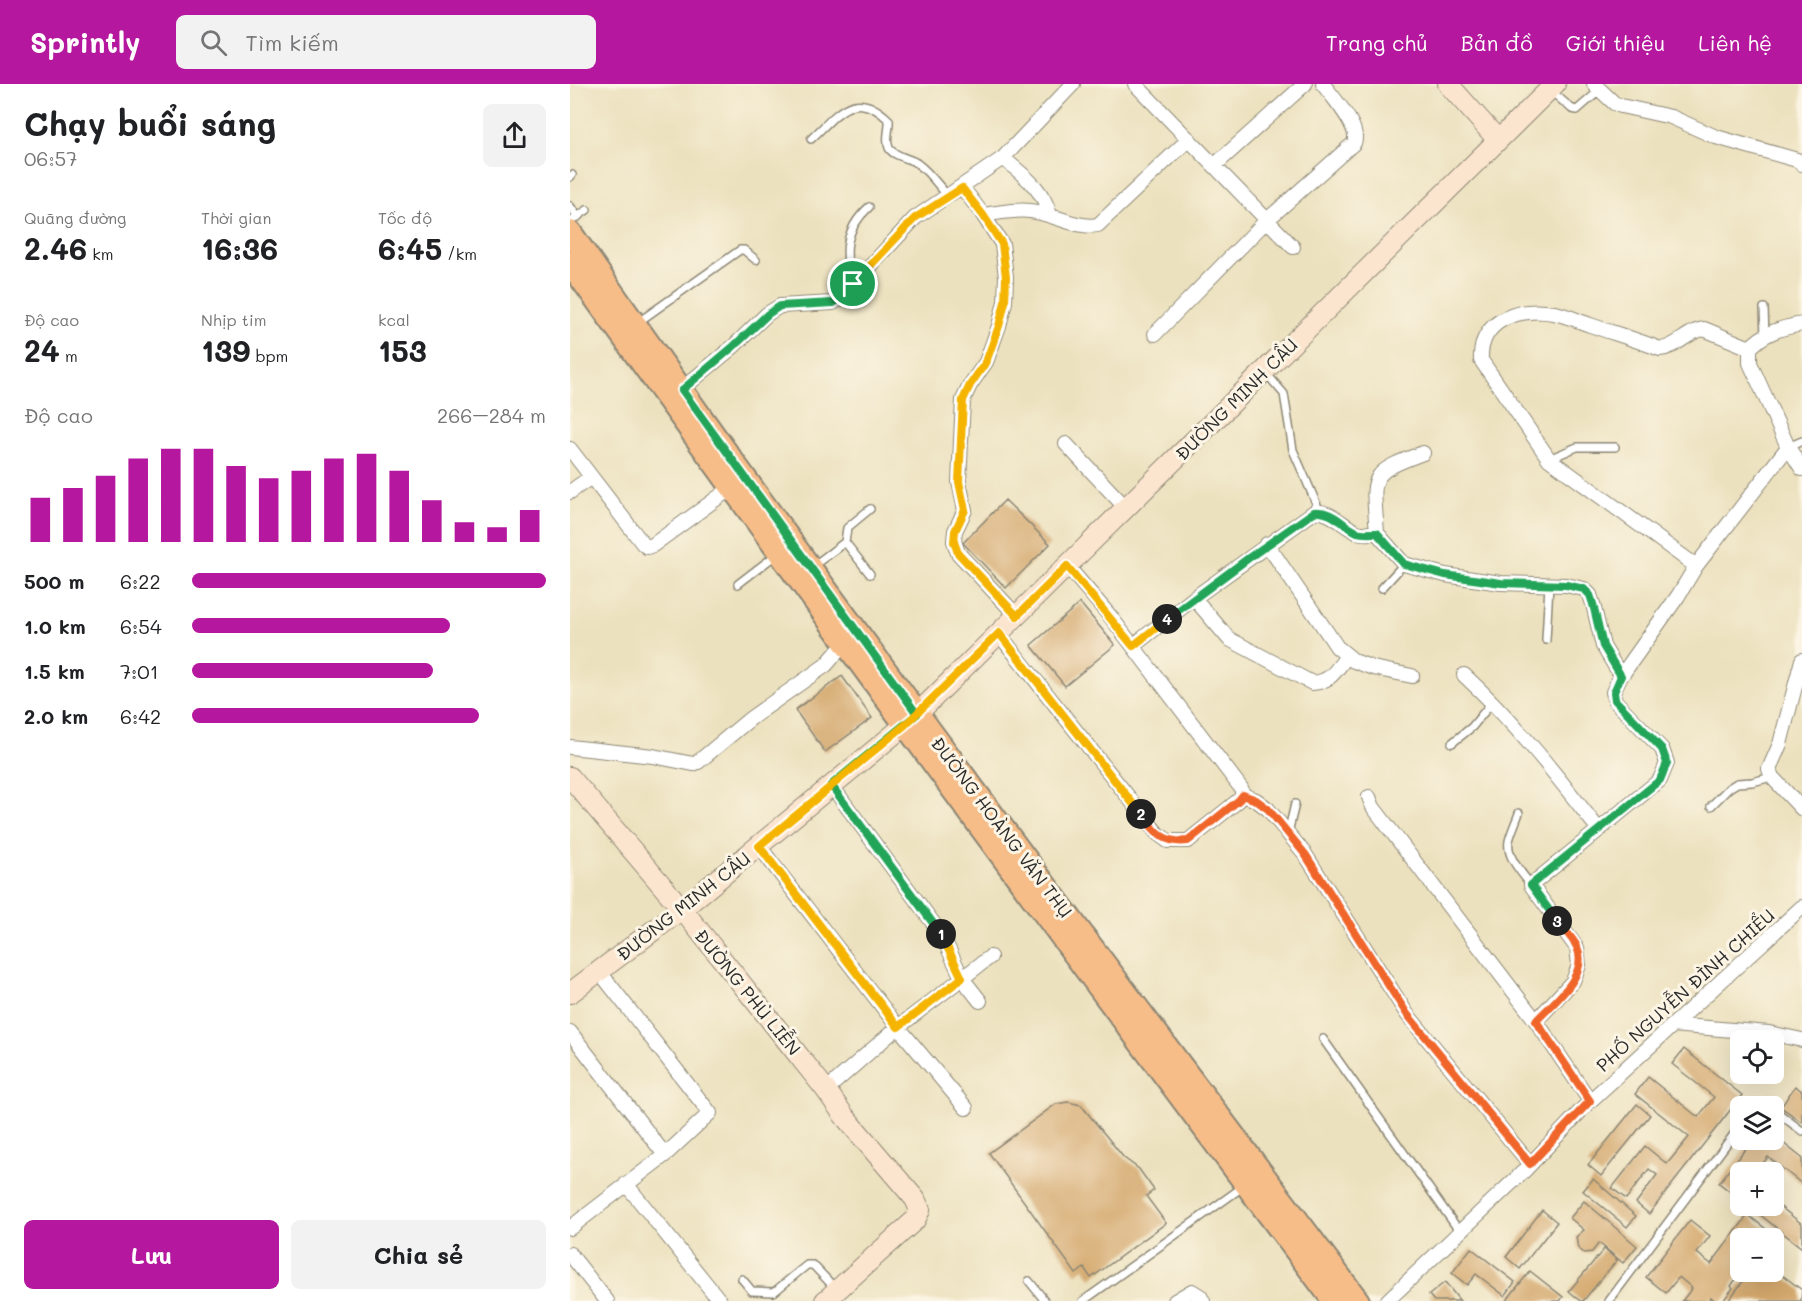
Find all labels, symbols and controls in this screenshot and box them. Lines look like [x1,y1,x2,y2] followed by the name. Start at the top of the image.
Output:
[176,15,596,69] search box
[30,24,140,60] text: Sprintly
[197,26,230,59] icon: search
[245,28,339,57] text: Tìm kiếm
[1326,29,1428,56] text: Trang chủ
[1461,29,1533,56] text: Bản đồ
[1566,29,1665,56] text: Giới thiệu
[1698,29,1772,56] text: Liên hệ
[24,101,276,144] text: Chạy buổi sáng
[483,104,546,167] button: share
[24,145,77,171] text: 06:57
[24,207,126,228] text: Quãng đường
[201,207,271,228] text: Thời gian
[378,207,432,228] text: Tốc độ
[24,228,87,268] text: 2.46
[201,228,278,268] text: 16:36
[378,228,442,268] text: 6:45
[87,243,114,264] text: km
[442,243,477,264] text: /km
[827,258,878,309] pin
[836,267,869,300] icon: arrive
[24,309,79,330] text: Độ cao
[201,309,266,330] text: Nhịp tim
[378,309,410,330] text: kcal
[24,330,60,370] text: 24
[201,330,250,370] text: 139
[378,330,427,370] text: 153
[1170,333,1302,465] street label: ĐƯỜNG MINH CẦU
[60,345,78,366] text: m
[250,345,288,366] text: bpm
[24,402,93,428] text: Độ cao
[437,402,546,428] text: 266–284 m
[24,568,84,594] text: 500 m
[120,568,161,594] text: 6:22
[1152,604,1182,634] pin: 4
[1162,608,1172,629] text: 4
[24,613,86,639] text: 1.0 km
[120,613,162,639] text: 6:54
[24,658,85,684] text: 1.5 km
[120,658,159,684] text: 7:01
[24,703,88,729] text: 2.0 km
[120,703,161,729] text: 6:42
[926,732,1078,922] street label: ĐƯỜNG HOÀNG VĂN THỤ
[1126,799,1156,829] pin: 2
[1137,803,1145,824] text: 2
[611,846,755,966] street label: ĐƯỜNG MINH CẦU
[1591,903,1779,1077] street label: PHỐ NGUYỄN ĐÌNH CHIỂU
[1542,906,1572,936] pin: 3
[1552,910,1562,931] text: 3
[926,919,956,949] pin: 1
[937,923,945,944] text: 1
[690,924,806,1060] street label: ĐƯỜNG PHÙ LIỄN
[1730,1030,1784,1282] map controls
[1730,1030,1784,1084] button: locate
[1730,1096,1784,1150] button: layers
[1730,1162,1784,1216] button: +
[24,1220,279,1289] button: Lưu
[291,1220,546,1289] button: Chia sẻ
[1730,1228,1784,1282] button: −

